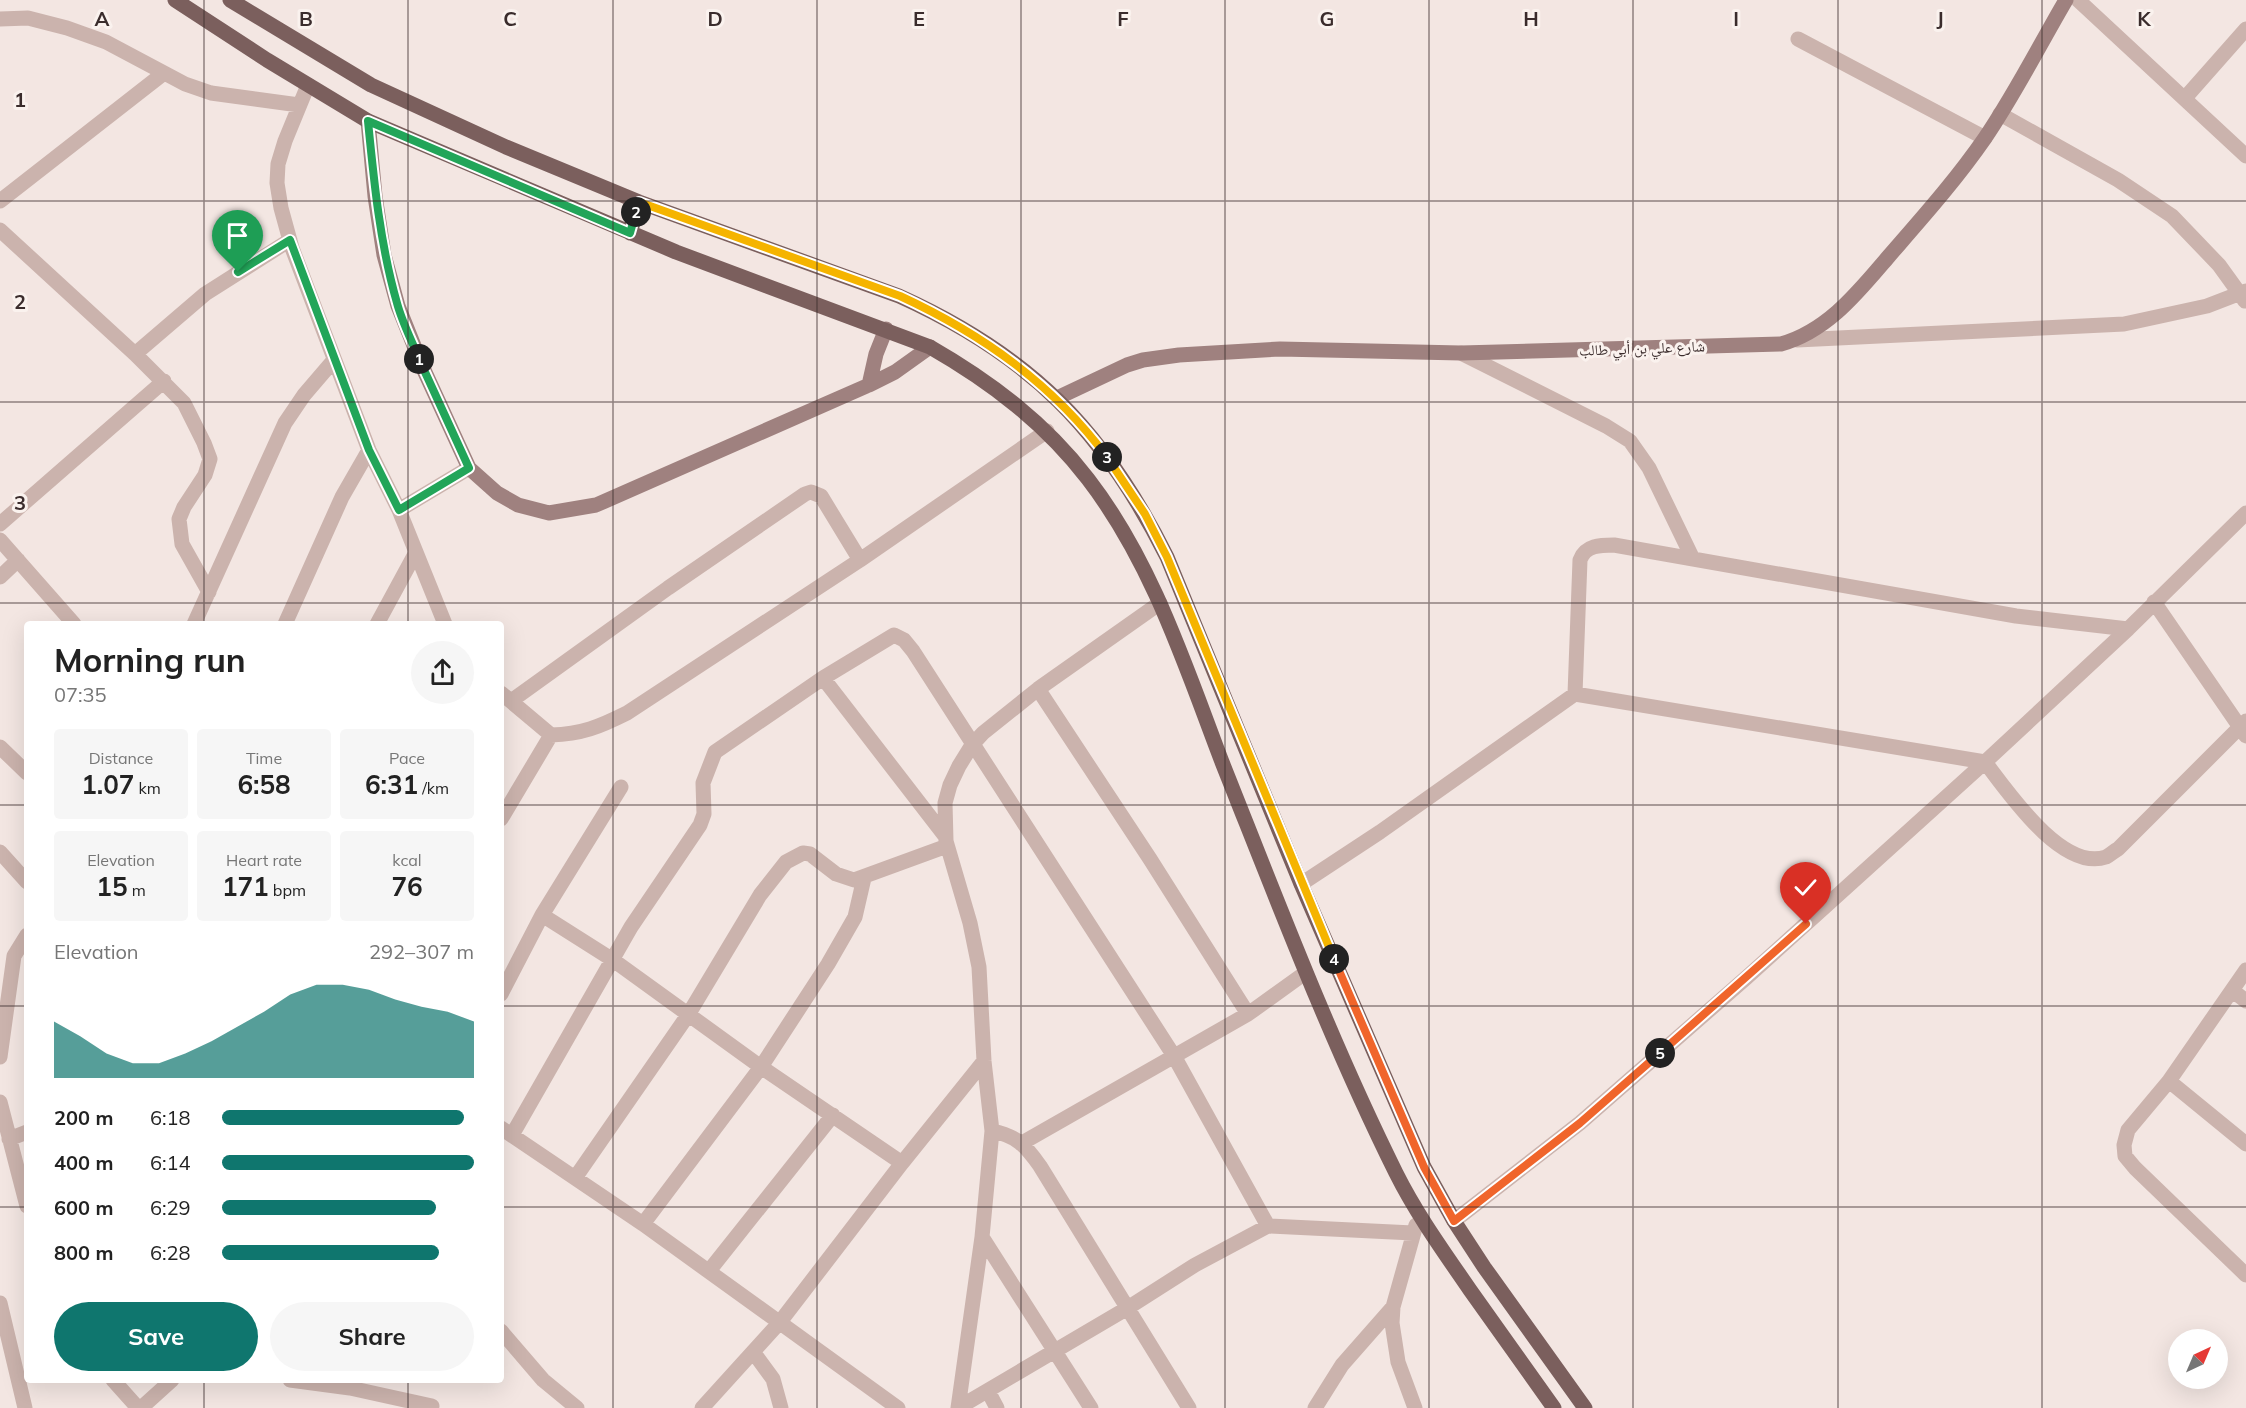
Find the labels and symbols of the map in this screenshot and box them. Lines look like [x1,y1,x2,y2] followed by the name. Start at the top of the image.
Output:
[95,6,110,31] text: A
[299,6,313,31] text: B
[503,6,517,31] text: C
[707,6,723,31] text: D
[913,6,925,31] text: E
[1117,6,1129,31] text: F
[1320,6,1334,31] text: G
[1523,6,1539,31] text: H
[1733,6,1739,31] text: I
[1936,6,1944,31] text: J
[2137,6,2151,31] text: K
[14,87,26,112] text: 1
[621,197,651,227] pin: 2
[212,210,263,272] pin
[14,289,26,314] text: 2
[1579,336,1705,362] street label: شارع علي بن أبي طالب
[404,344,434,374] pin: 1
[1092,442,1122,472] pin: 3
[14,490,26,515] text: 3
[1780,862,1831,924] pin
[1319,944,1349,974] pin: 4
[1645,1038,1675,1068] pin: 5
[2168,1329,2228,1389] north arrow

